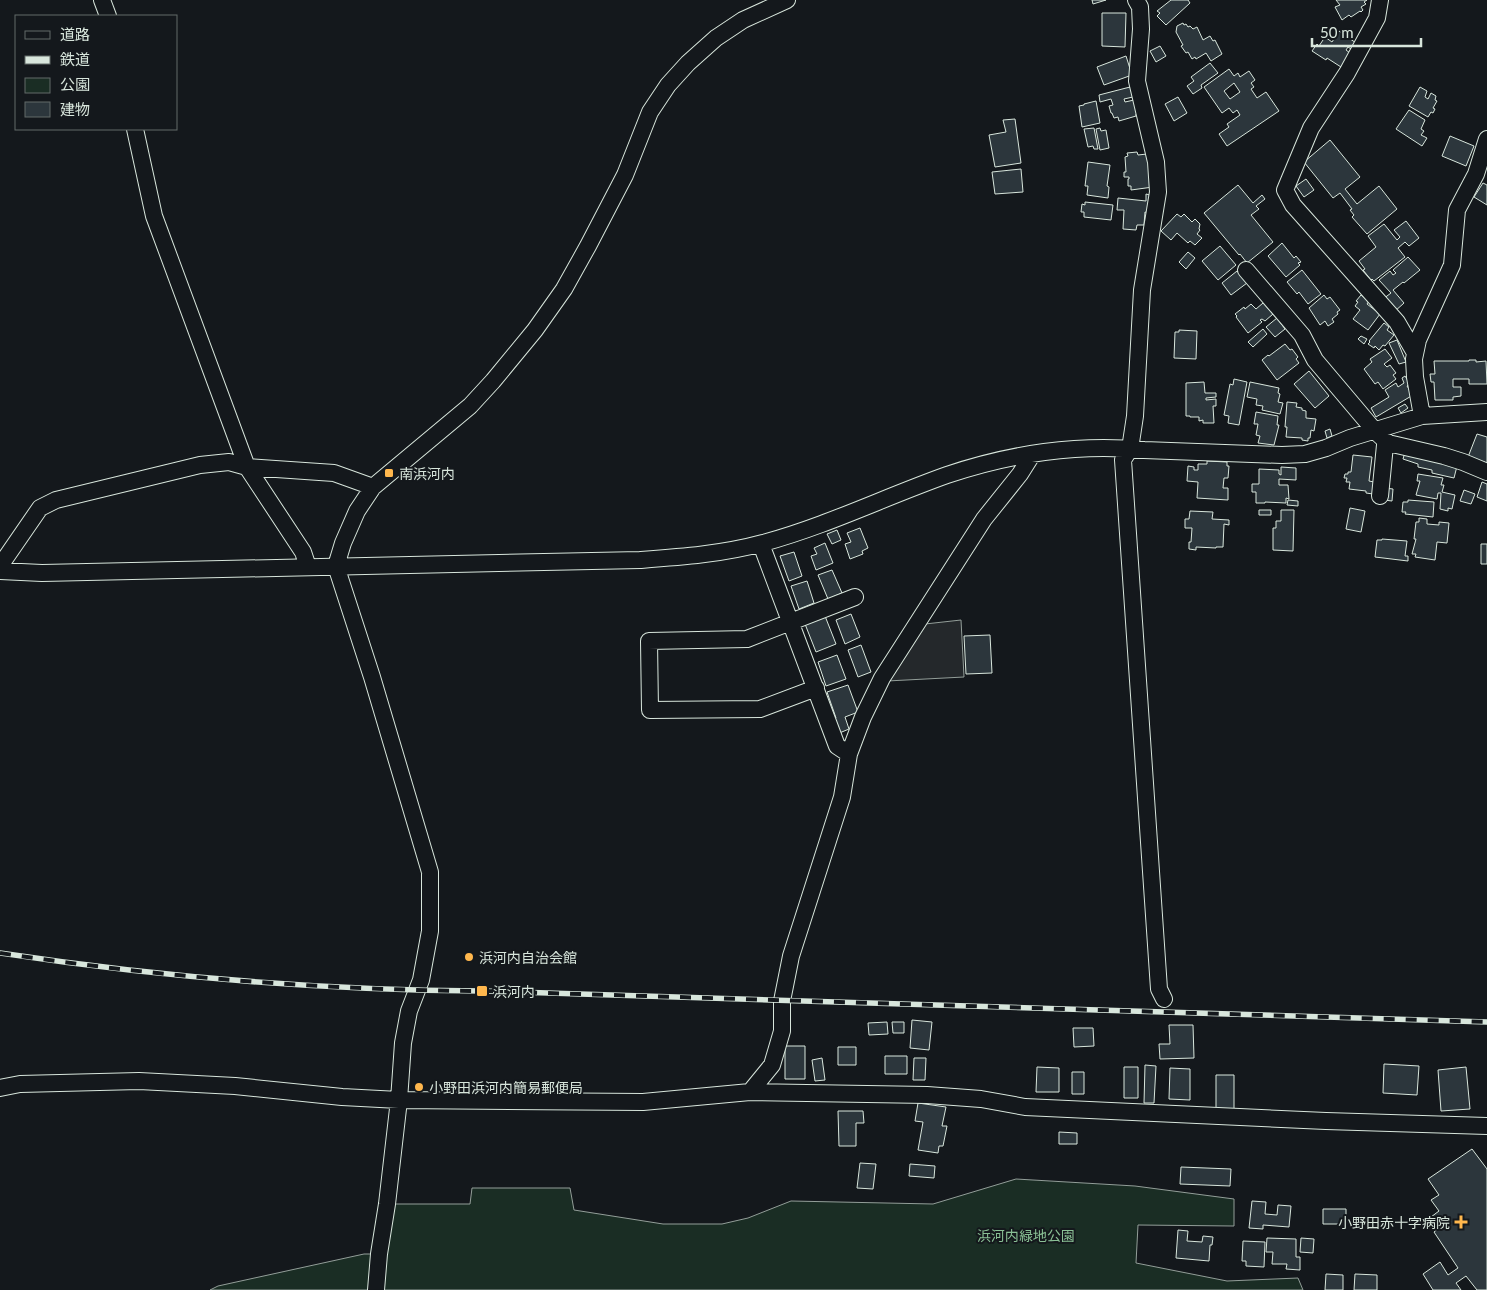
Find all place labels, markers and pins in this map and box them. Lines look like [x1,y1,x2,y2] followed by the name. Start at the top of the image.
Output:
[399,465,455,482] place label: 南浜河内
[383,467,395,479] marker: 南浜河内
[479,949,577,966] place label: 浜河内自治会館
[463,951,475,963] marker: 浜河内自治会館
[493,983,535,1000] place label: 浜河内
[475,984,489,998] marker: 浜河内
[429,1079,583,1096] place label: 小野田浜河内簡易郵便局
[413,1081,425,1093] marker: 小野田浜河内簡易郵便局
[1338,1214,1450,1231] place label: 小野田赤十字病院
[1454,1215,1468,1229] marker: 小野田赤十字病院

